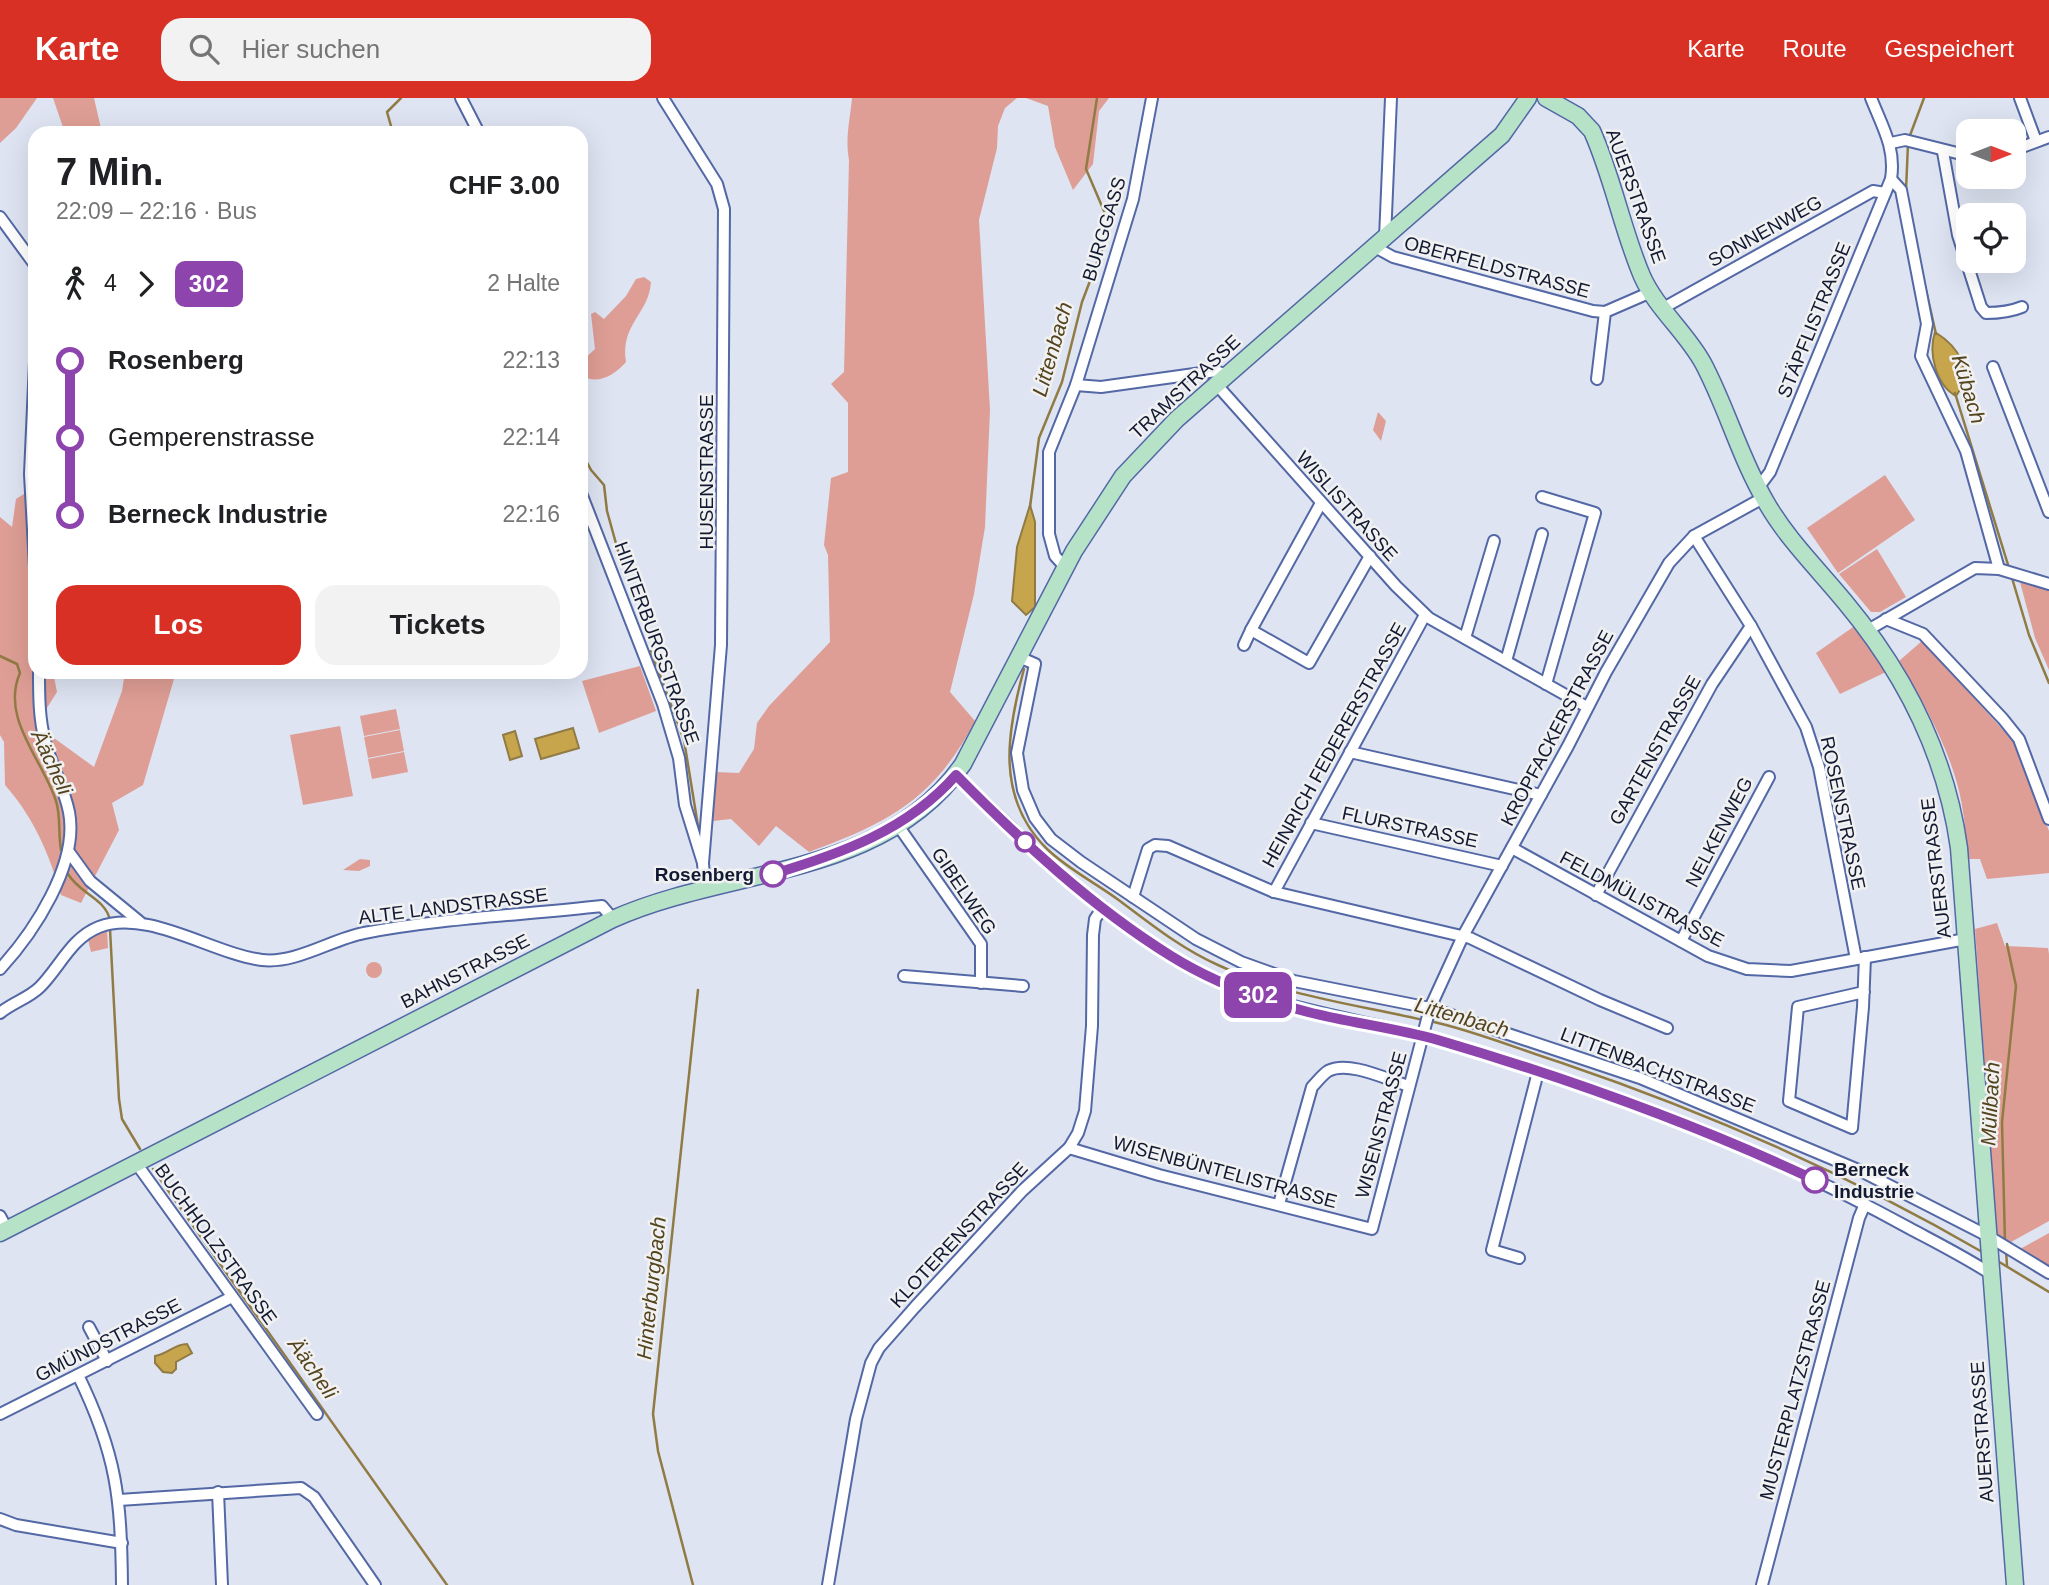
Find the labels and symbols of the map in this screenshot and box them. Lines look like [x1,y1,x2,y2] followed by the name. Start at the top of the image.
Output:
[1956,119,2026,189] north arrow
[1602,126,1670,266] street label: AUERSTRASSE
[1078,174,1130,284] street label: BURGGASS
[1705,191,1825,271] street label: SONNENWEG
[1402,232,1592,302] street label: OBERFELDSTRASSE
[1773,239,1855,401] street label: STÄPFLISTRASSE
[1028,299,1076,399] water label: Littenbach
[1126,331,1244,443] street label: TRAMSTRASSE
[1948,352,1990,426] water label: Kübach
[696,394,717,550] street label: HUSENSTRASSE
[1292,447,1402,565] street label: WISLISTRASSE
[610,539,704,747] street label: HINTERBURGSTRASSE
[1258,619,1410,871] street label: HEINRICH FEDERERSTRASSE
[1496,627,1618,829] street label: KROPFACKERSTRASSE
[1605,672,1705,828] street label: GARTENSTRASSE
[27,725,78,799] water label: Äächeli
[1816,734,1870,892] street label: ROSENSTRASSE
[1681,773,1757,891] street label: NELKENWEG
[1917,797,1955,939] street label: AUERSTRASSE
[1340,802,1480,852] street label: FLURSTRASSE
[1015,832,1035,852] unlabelled marker
[927,844,1001,938] street label: GIBELWEG
[1556,847,1728,951] street label: FELDMÜLISTRASSE
[760,861,786,887] marker: Rosenberg
[655,864,754,885] place label: Rosenberg
[357,884,549,928] street label: ALTE LANDSTRASSE
[397,930,533,1012] street label: BAHNSTRASSE
[1218,972,1298,1018] line badge: 302
[1412,993,1512,1041] water label: Littenbach
[1558,1023,1758,1117] street label: LITTENBACHSTRASSE
[1351,1049,1411,1201] street label: WISENSTRASSE
[1976,1061,2004,1147] water label: Mülibach
[1111,1132,1339,1212] street label: WISENBÜNTELISTRASSE
[886,1158,1032,1312] street label: KLOTERENSTRASSE
[1834,1159,1914,1202] place label: Berneck Industrie
[151,1160,281,1328] street label: BUCHHOLZSTRASSE
[1802,1167,1828,1193] marker: Berneck Industrie
[632,1215,670,1361] water label: Hinterburgbach
[1756,1278,1834,1502] street label: MUSTERPLATZSTRASSE
[32,1294,184,1386] street label: GMÜNDSTRASSE
[283,1332,343,1404] water label: Äächeli
[1967,1361,1997,1503] street label: AUERSTRASSE

